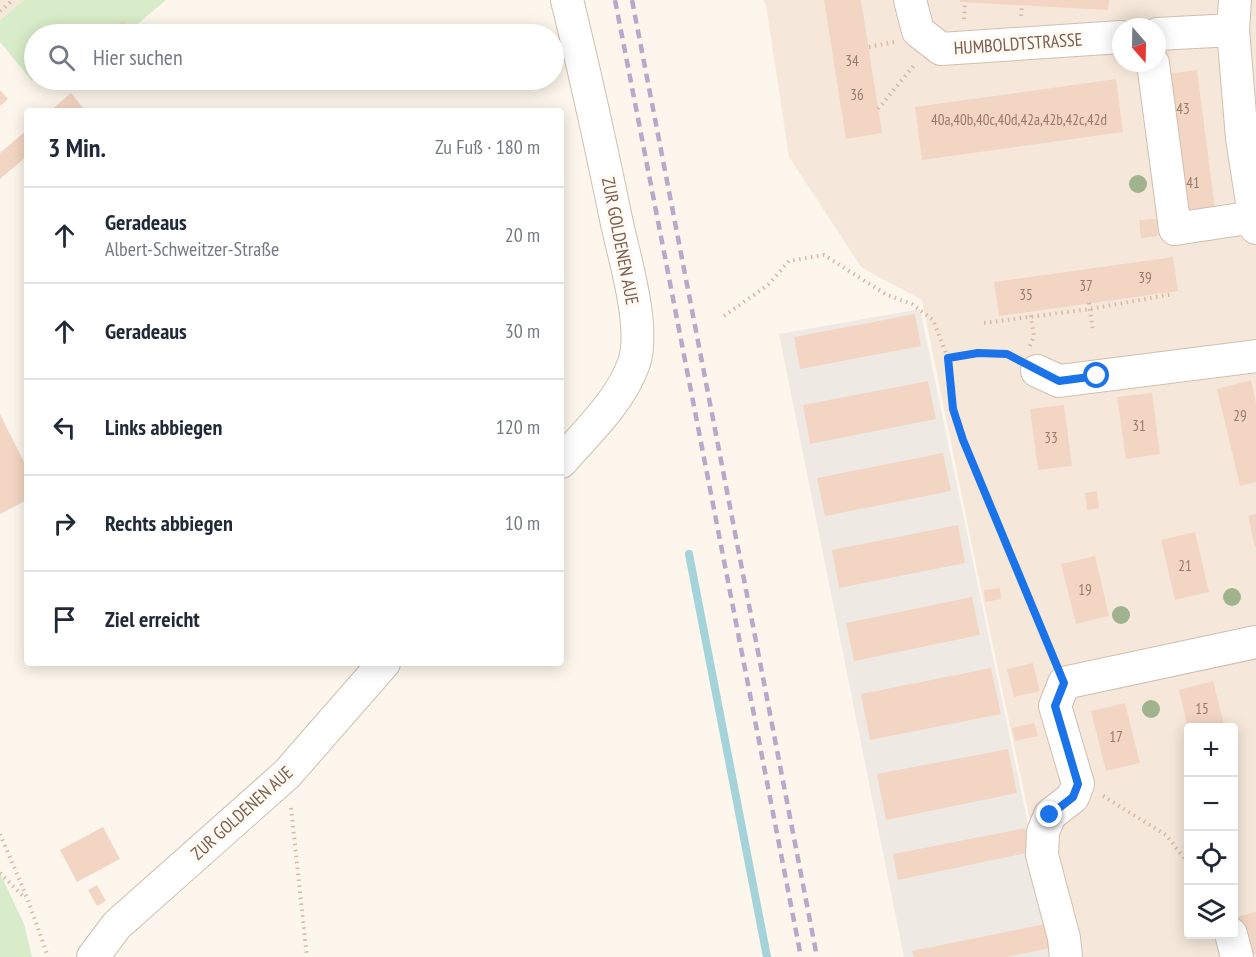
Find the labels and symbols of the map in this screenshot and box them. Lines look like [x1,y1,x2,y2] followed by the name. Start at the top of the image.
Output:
[1112,18,1166,72] north arrow
[953,28,1083,59] street label: HUMBOLDTSTRASSE
[845,51,859,70] house number: 34
[850,85,864,104] house number: 36
[1176,99,1190,118] house number: 43
[931,110,1107,129] house number: 40a,40b,40c,40d,42a,42b,42c,42d
[1186,173,1200,192] house number: 41
[597,175,644,306] street label: ZUR GOLDENEN AUE
[1138,268,1152,287] house number: 39
[1079,276,1093,295] house number: 37
[1019,285,1033,304] house number: 35
[1083,362,1109,388] route start
[1233,406,1247,425] house number: 29
[1132,416,1146,435] house number: 31
[1044,428,1058,447] house number: 33
[1178,556,1192,575] house number: 21
[1078,580,1092,599] house number: 19
[1195,699,1209,718] house number: 15
[1109,727,1123,746] house number: 17
[186,761,297,864] street label: ZUR GOLDENEN AUE
[1036,801,1062,827] route end

